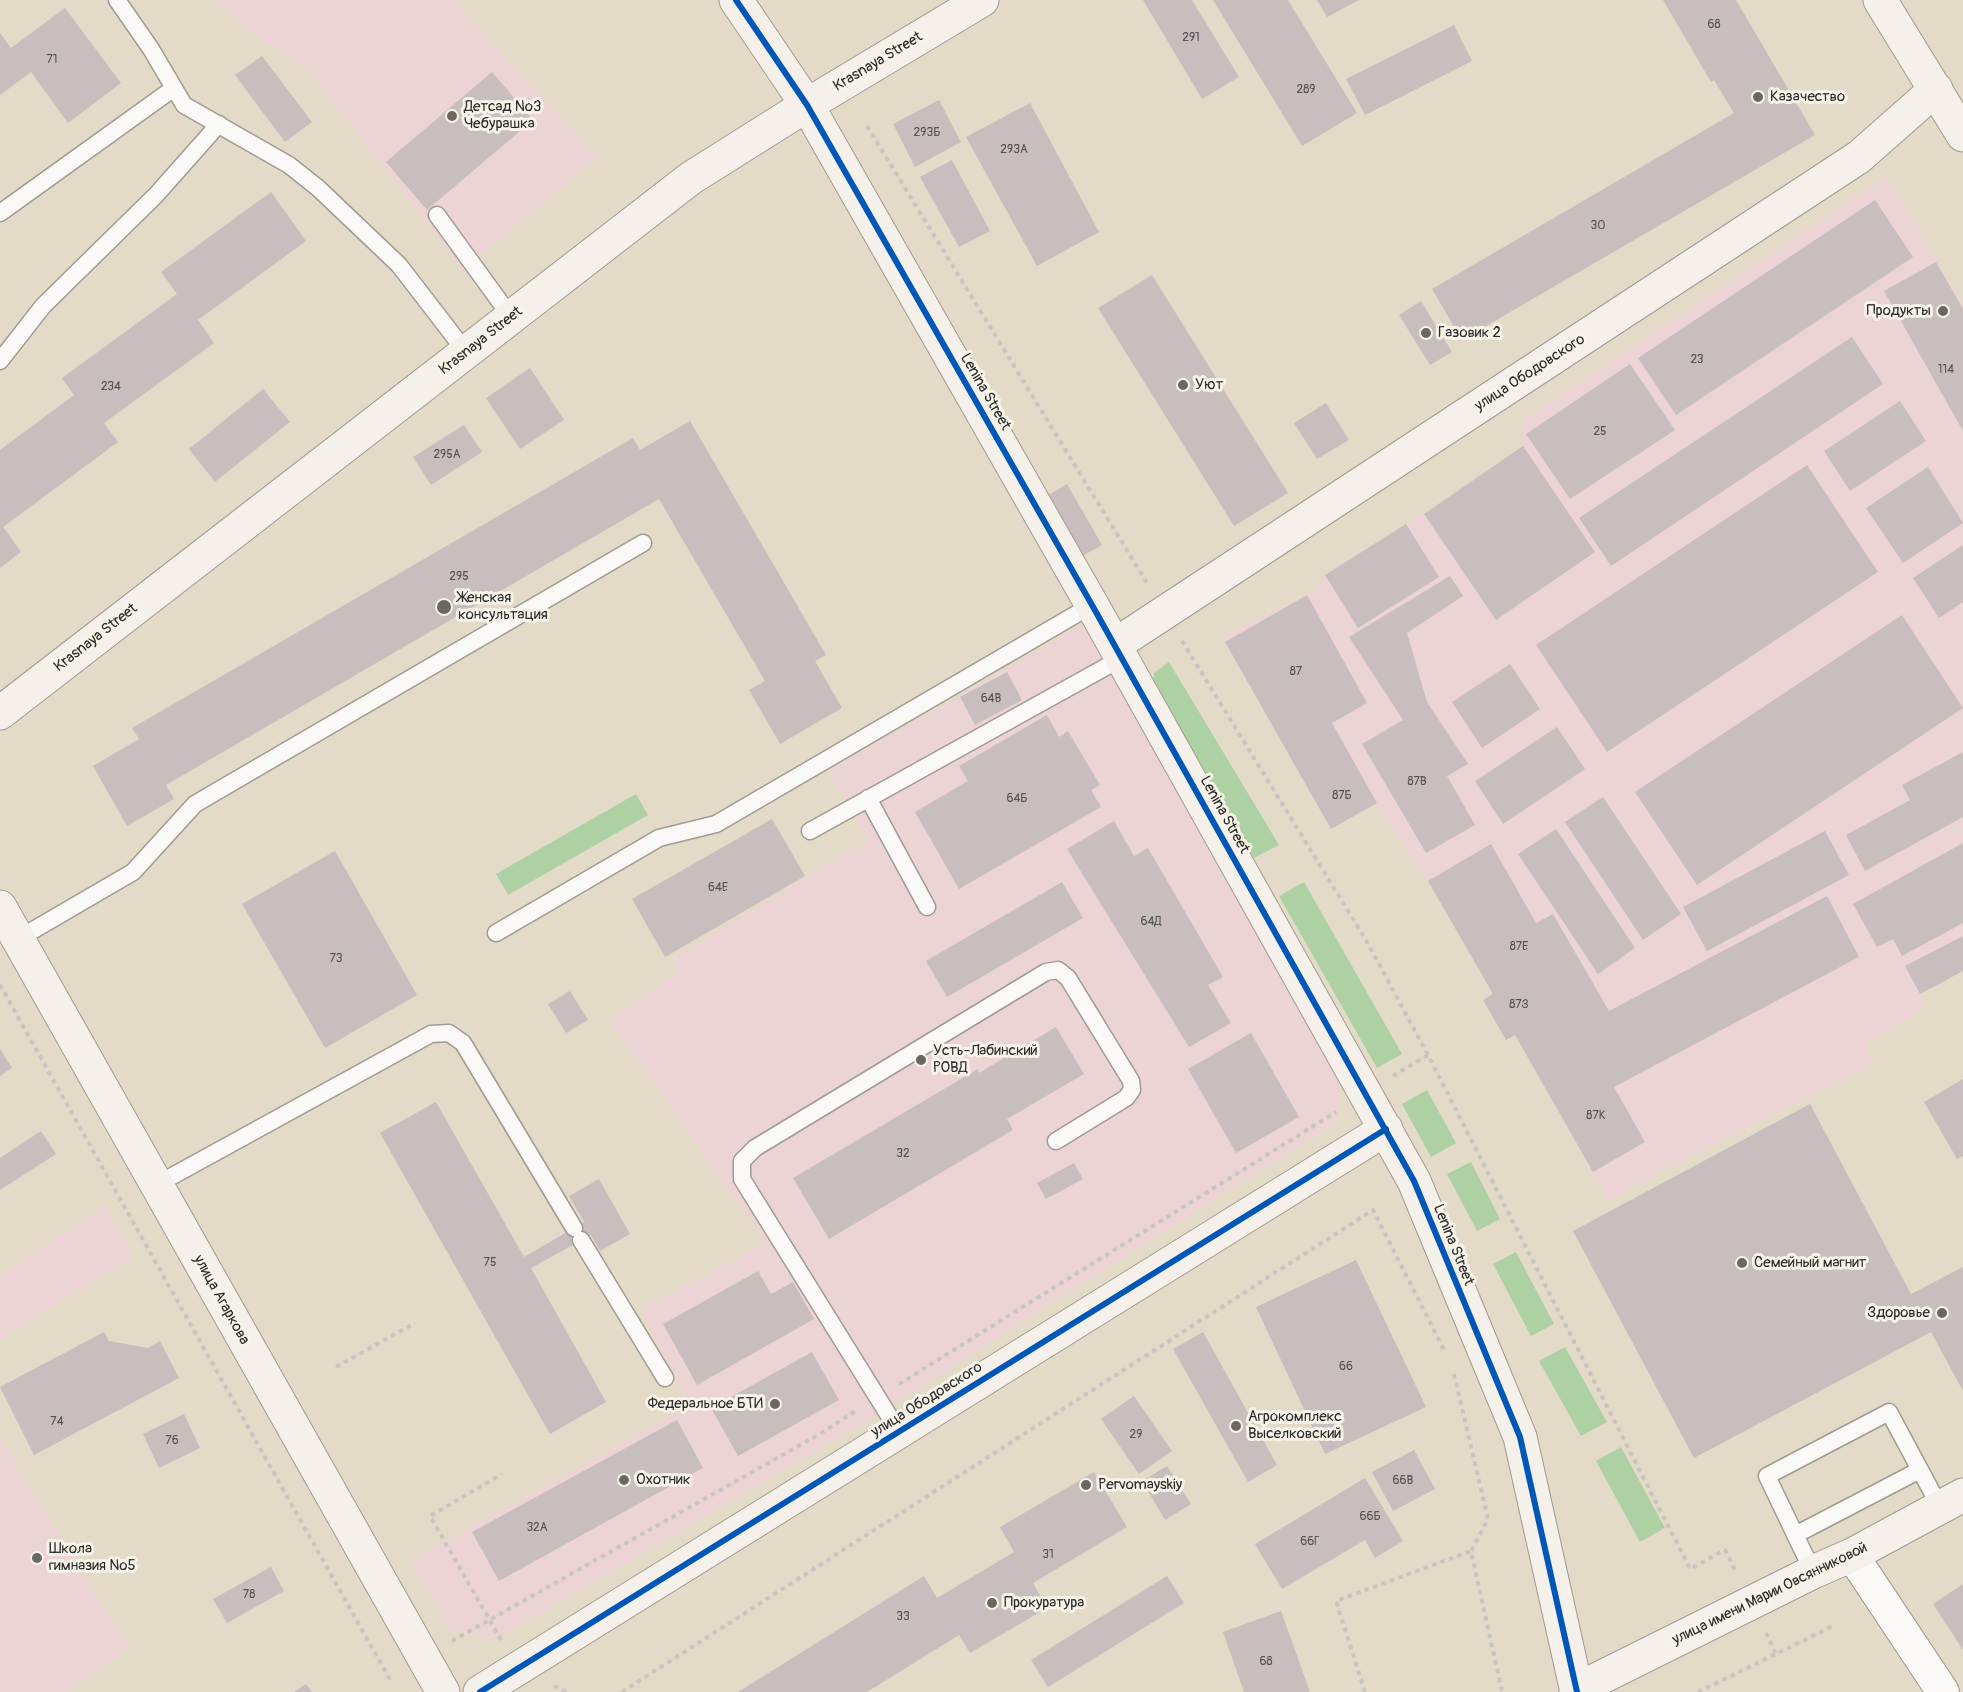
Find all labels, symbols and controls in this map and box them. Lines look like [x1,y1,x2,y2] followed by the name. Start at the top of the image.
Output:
[1707,18,1721,32] house number: 68
[830,28,926,96] street label: Krasnaya Street
[1182,31,1200,45] house number: 291
[46,53,58,67] house number: 71
[1297,83,1315,97] house number: 289
[1770,88,1845,106] place label: Казачество
[1751,90,1765,104] marker: Казачество
[464,98,541,133] place label: Детсад №3 Чебурашка
[445,109,459,123] marker: Детсад №3 Чебурашка
[914,126,940,140] house number: 293Б
[1000,143,1028,157] house number: 293А
[1591,219,1605,233] house number: 30
[1867,302,1931,320] place label: Продукты
[436,303,526,379] street label: Krasnaya Street
[1936,304,1950,318] marker: Продукты
[1438,324,1501,342] place label: Газовик 2
[1419,326,1433,340] marker: Газовик 2
[1472,331,1588,415] street label: улица Ободовского
[956,350,1014,434] street label: Lenina Street
[1690,353,1704,367] house number: 23
[1938,363,1954,377] house number: 114
[1195,376,1223,394] place label: Уют
[1176,378,1190,392] marker: Уют
[101,380,121,394] house number: 234
[1593,425,1607,439] house number: 25
[433,448,461,462] house number: 295А
[449,570,469,584] house number: 295
[458,589,548,624] place label: Женская консультация
[435,598,453,616] marker: Женская консультация
[51,600,141,676] street label: Krasnaya Street
[1290,665,1302,679] house number: 87
[981,692,1001,706] house number: 64В
[1195,773,1253,857] street label: Lenina Street
[1407,775,1427,789] house number: 87В
[1332,789,1352,803] house number: 87Б
[1006,792,1028,806] house number: 64Б
[708,881,728,895] house number: 64Е
[1140,915,1162,929] house number: 64Д
[1510,940,1528,954] house number: 87Е
[329,952,343,966] house number: 73
[1509,998,1529,1012] house number: 87З
[933,1042,1038,1077] place label: Усть-Лабинский РОВД
[914,1053,928,1067] marker: Усть-Лабинский РОВД
[1586,1109,1606,1123] house number: 87К
[896,1147,910,1161] house number: 32
[1429,1202,1477,1288] street label: Lenina Street
[189,1252,253,1348] street label: улица Агаркова
[1754,1254,1866,1272] place label: Семейный магнит
[484,1256,496,1270] house number: 75
[1735,1256,1749,1270] marker: Семейный магнит
[1867,1304,1930,1322] place label: Здоровье
[1935,1306,1949,1320] marker: Здоровье
[868,1359,986,1441] street label: улица Ободовского
[1339,1360,1353,1374] house number: 66
[648,1395,763,1413] place label: Федеральное БТИ
[768,1397,782,1411] marker: Федеральное БТИ
[1248,1408,1342,1443] place label: Агрокомплекс Выселковский
[50,1415,64,1429] house number: 74
[1229,1419,1243,1433] marker: Агрокомплекс Выселковский
[1130,1428,1142,1442] house number: 29
[165,1434,179,1448] house number: 76
[636,1471,690,1489] place label: Охотник
[617,1473,631,1487] marker: Охотник
[1393,1474,1413,1488] house number: 66В
[1098,1476,1182,1494] place label: Pervomayskiy
[1079,1478,1093,1492] marker: Pervomayskiy
[1359,1510,1381,1524] house number: 66Б
[526,1521,548,1535] house number: 32А
[1300,1535,1320,1549] house number: 66Г
[1669,1539,1871,1649] street label: улица имени Марии Овсянниковой
[49,1540,136,1575] place label: Школа гимназия №5
[1042,1548,1054,1562] house number: 31
[30,1551,44,1565] marker: Школа гимназия №5
[243,1588,255,1602] house number: 78
[1004,1594,1084,1612] place label: Прокуратура
[985,1596,999,1610] marker: Прокуратура
[896,1610,910,1624] house number: 33
[1259,1655,1273,1669] house number: 68

